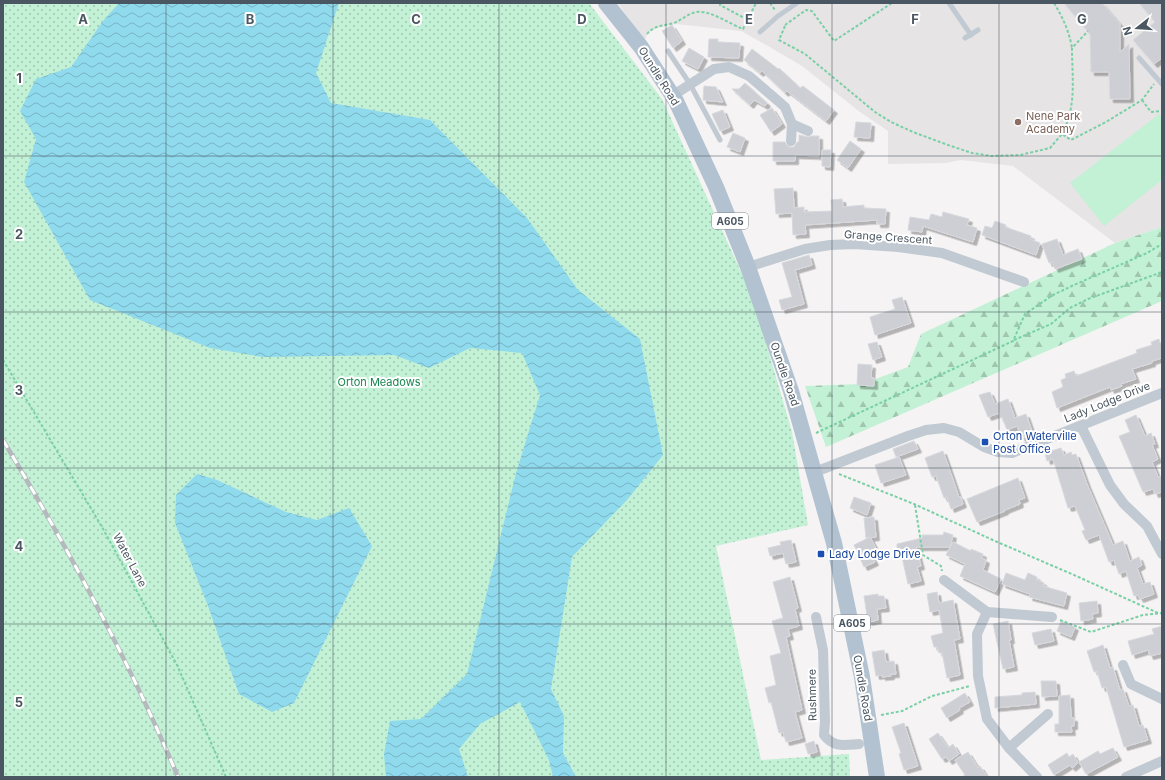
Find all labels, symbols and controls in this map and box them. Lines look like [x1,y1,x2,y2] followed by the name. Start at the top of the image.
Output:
[1117,8,1157,48] north arrow
[78,11,88,27] text: A
[246,11,255,27] text: B
[411,11,421,27] text: C
[577,11,587,27] text: D
[745,11,753,27] text: E
[911,11,919,27] text: F
[1077,11,1087,27] text: G
[1120,25,1135,37] text: N
[635,44,683,108] street label: Oundle Road
[16,70,22,86] text: 1
[1026,109,1080,136] place label: Nene Park Academy
[1013,117,1023,127] marker: Nene Park Academy
[712,213,748,229] road number: A605
[15,226,23,242] text: 2
[843,227,933,247] street label: Grange Crescent
[767,340,803,408] street label: Oundle Road
[338,375,421,389] park label: Orton Meadows
[1062,378,1152,426] street label: Lady Lodge Drive
[15,382,23,398] text: 3
[993,429,1077,456] place label: Orton Waterville Post Office
[980,437,990,447] marker: Orton Waterville Post Office
[110,531,150,589] street label: Water Lane
[15,538,24,554] text: 4
[829,547,921,561] place label: Lady Lodge Drive
[816,549,826,559] marker: Lady Lodge Drive
[834,615,870,631] road number: A605
[850,654,876,722] street label: Oundle Road
[805,669,819,721] street label: Rushmere
[15,694,23,710] text: 5

